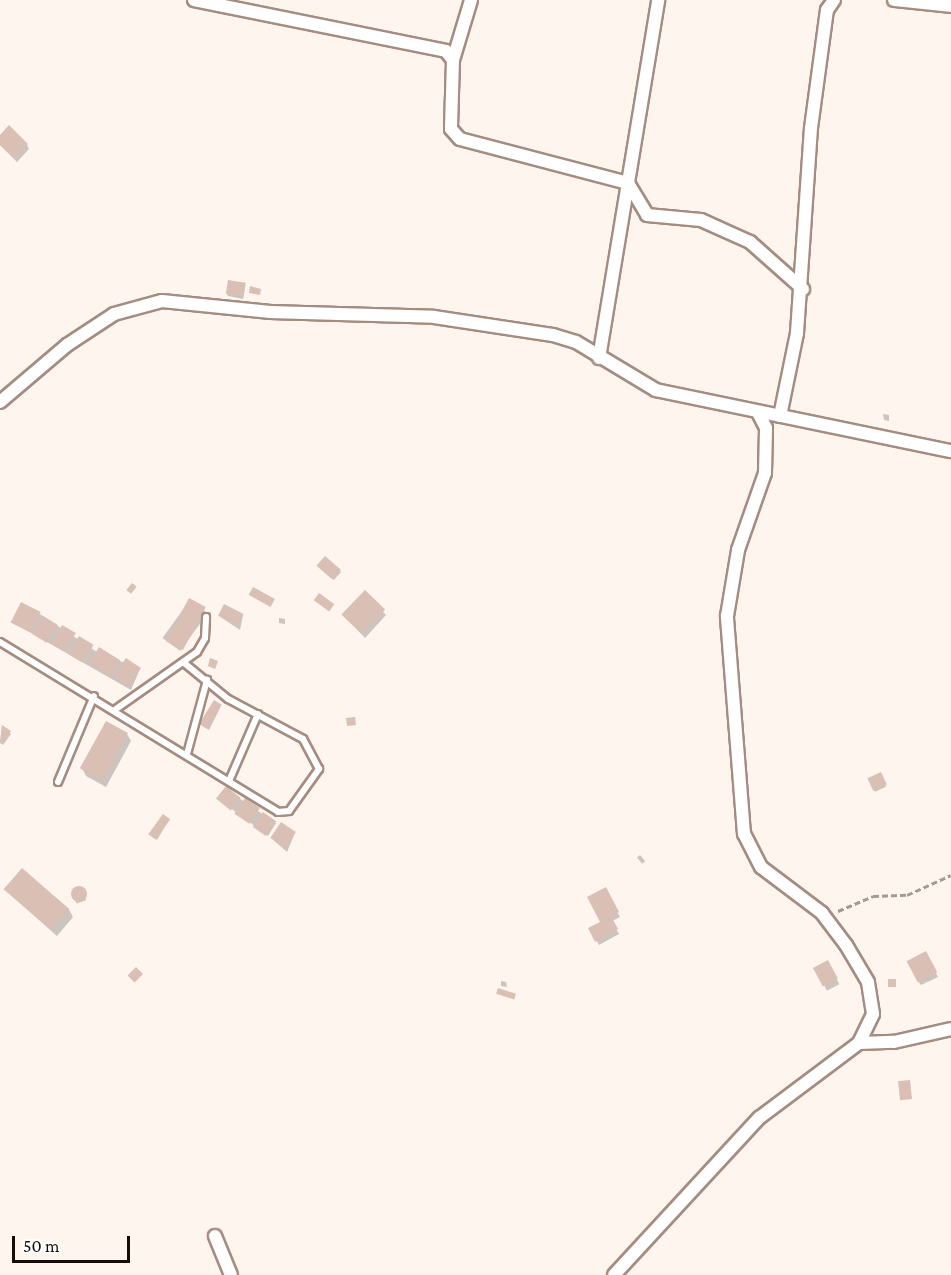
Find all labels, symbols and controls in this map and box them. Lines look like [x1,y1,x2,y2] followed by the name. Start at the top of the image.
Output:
[15,1224,134,1262] scale bar
[23,1236,60,1256] text: 50 m

